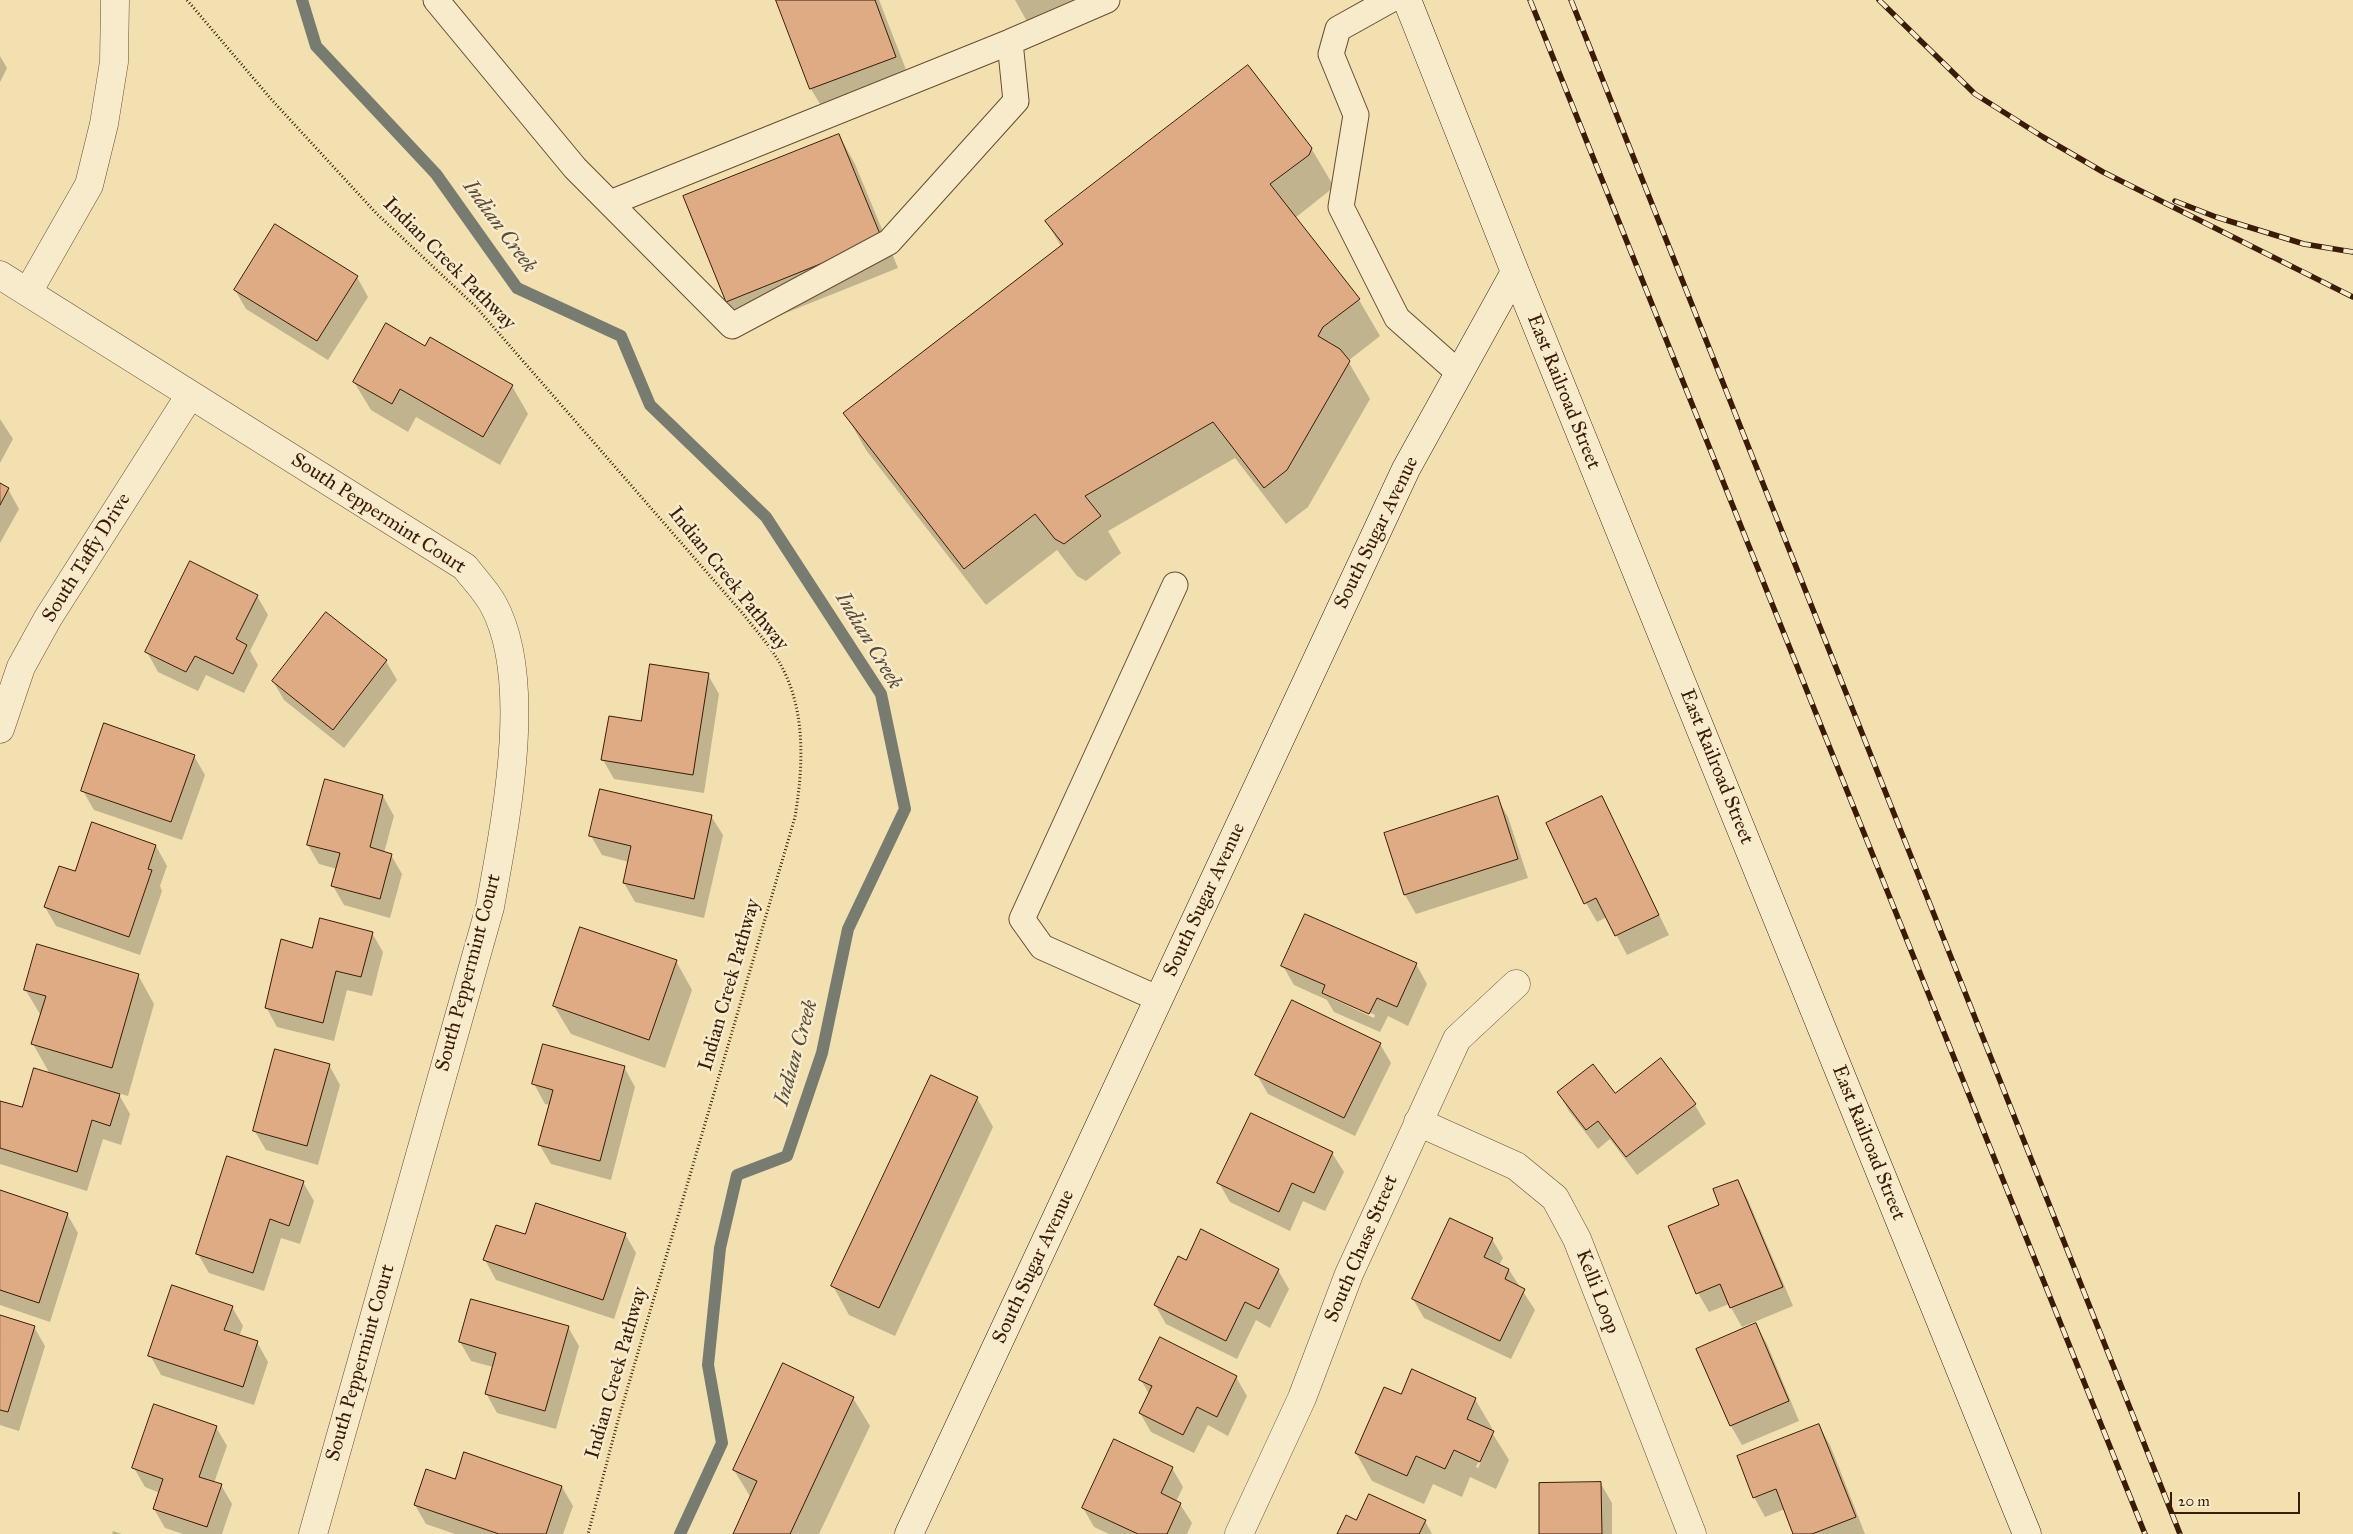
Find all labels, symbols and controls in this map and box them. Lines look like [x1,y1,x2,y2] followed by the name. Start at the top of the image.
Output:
[457,176,541,278] water label: Indian Creek
[378,193,520,335] street label: Indian Creek Pathway
[1521,311,1605,473] street label: East Railroad Street
[286,449,470,579] street label: South Peppermint Court
[1330,453,1424,613] street label: South Sugar Avenue
[38,489,136,627] street label: South Taffy Drive
[663,502,793,656] street label: Indian Creek Pathway
[829,588,907,694] water label: Indian Creek
[1674,686,1758,848] street label: East Railroad Street
[1159,819,1251,981] street label: South Sugar Avenue
[431,872,507,1074] street label: South Peppermint Court
[694,896,766,1074] street label: Indian Creek Pathway
[770,997,824,1109] water label: Indian Creek
[1826,1062,1910,1224] street label: East Railroad Street
[1320,1172,1404,1326] street label: South Chase Street
[988,1186,1080,1348] street label: South Sugar Avenue
[1570,1247,1624,1337] street label: Kelli Loop
[321,1262,401,1464] street label: South Peppermint Court
[581,1284,653,1462] street label: Indian Creek Pathway
[2173,1482,2303,1514] scale bar
[2178,1492,2210,1510] text: 20 m

